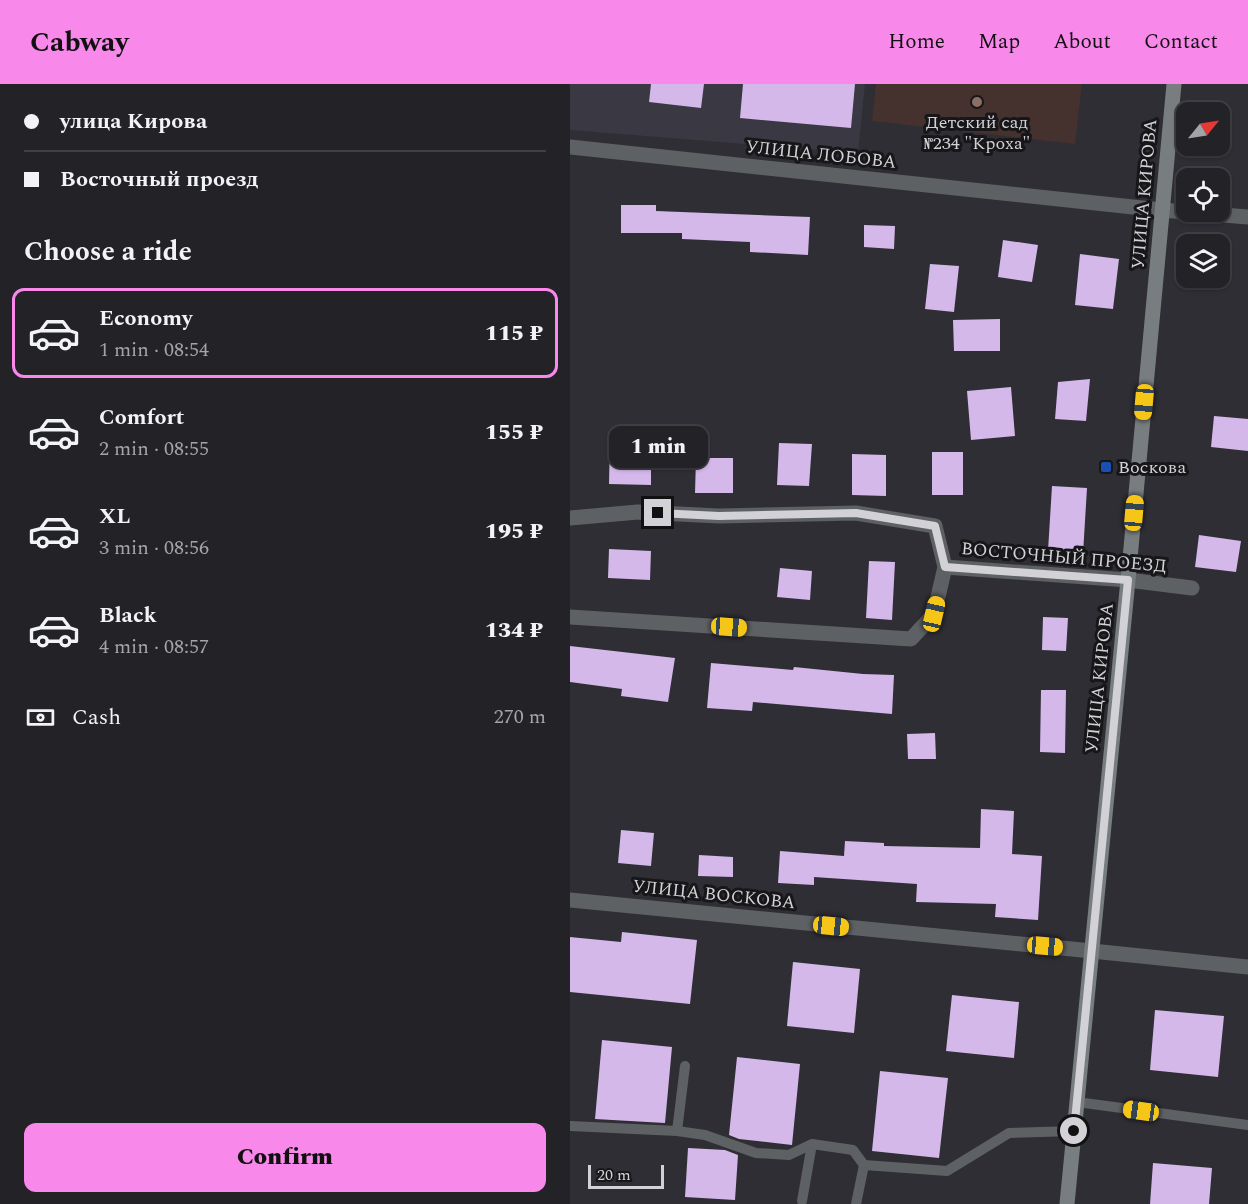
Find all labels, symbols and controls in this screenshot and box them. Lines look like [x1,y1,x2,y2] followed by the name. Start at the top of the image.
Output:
[30,21,129,64] text: Cabway
[888,26,945,58] text: Home
[978,26,1020,58] text: Map
[1053,26,1111,58] text: About
[1144,26,1218,58] text: Contact
[970,95,984,109] marker: Детский сад №234 "Кроха"
[1176,102,1230,156] north arrow
[1176,102,1230,288] map controls
[60,105,207,138] text: улица Кирова
[924,109,1030,157] place label: Детский сад №234 "Кроха"
[1124,118,1165,270] street label: УЛИЦА КИРОВА
[744,133,898,176] street label: УЛИЦА ЛОБОВА
[60,163,258,196] text: Восточный проезд
[1176,168,1230,222] button: locate
[24,231,192,273] text: Choose a ride
[1176,234,1230,288] button: layers
[99,302,192,335] text: Economy
[27,306,81,360] icon: car
[485,317,543,350] text: 115 ₽
[99,335,209,365] text: 1 min · 08:54
[1133,383,1155,421] car
[99,401,184,434] text: Comfort
[27,405,81,459] icon: car
[485,416,543,449] text: 155 ₽
[608,426,708,468] callout: 1 min
[631,432,686,462] text: 1 min
[99,434,209,464] text: 2 min · 08:55
[1118,454,1186,481] place label: Воскова
[1099,460,1113,474] marker: Воскова
[1123,494,1145,532] car
[644,499,671,526] route end
[99,500,130,533] text: XL
[27,504,81,558] icon: car
[485,515,543,548] text: 195 ₽
[99,533,209,563] text: 3 min · 08:56
[960,535,1168,580] street label: ВОСТОЧНЫЙ ПРОЕЗД
[921,594,947,634] car
[99,599,157,632] text: Black
[1078,602,1121,754] street label: УЛИЦА КИРОВА
[27,603,81,657] icon: car
[485,614,543,647] text: 134 ₽
[710,617,748,637] car
[99,632,209,662] text: 4 min · 08:57
[24,701,57,734] icon: cash
[72,701,121,734] text: Cash
[494,702,546,732] text: 270 m
[631,873,797,916] street label: УЛИЦА ВОСКОВА
[812,915,850,937] car
[1026,935,1064,957] car
[1122,1100,1160,1122] car
[1060,1117,1087,1144] route start
[24,1123,546,1192] button: Confirm
[588,1162,664,1190] scale bar
[597,1163,631,1187] text: 20 m

